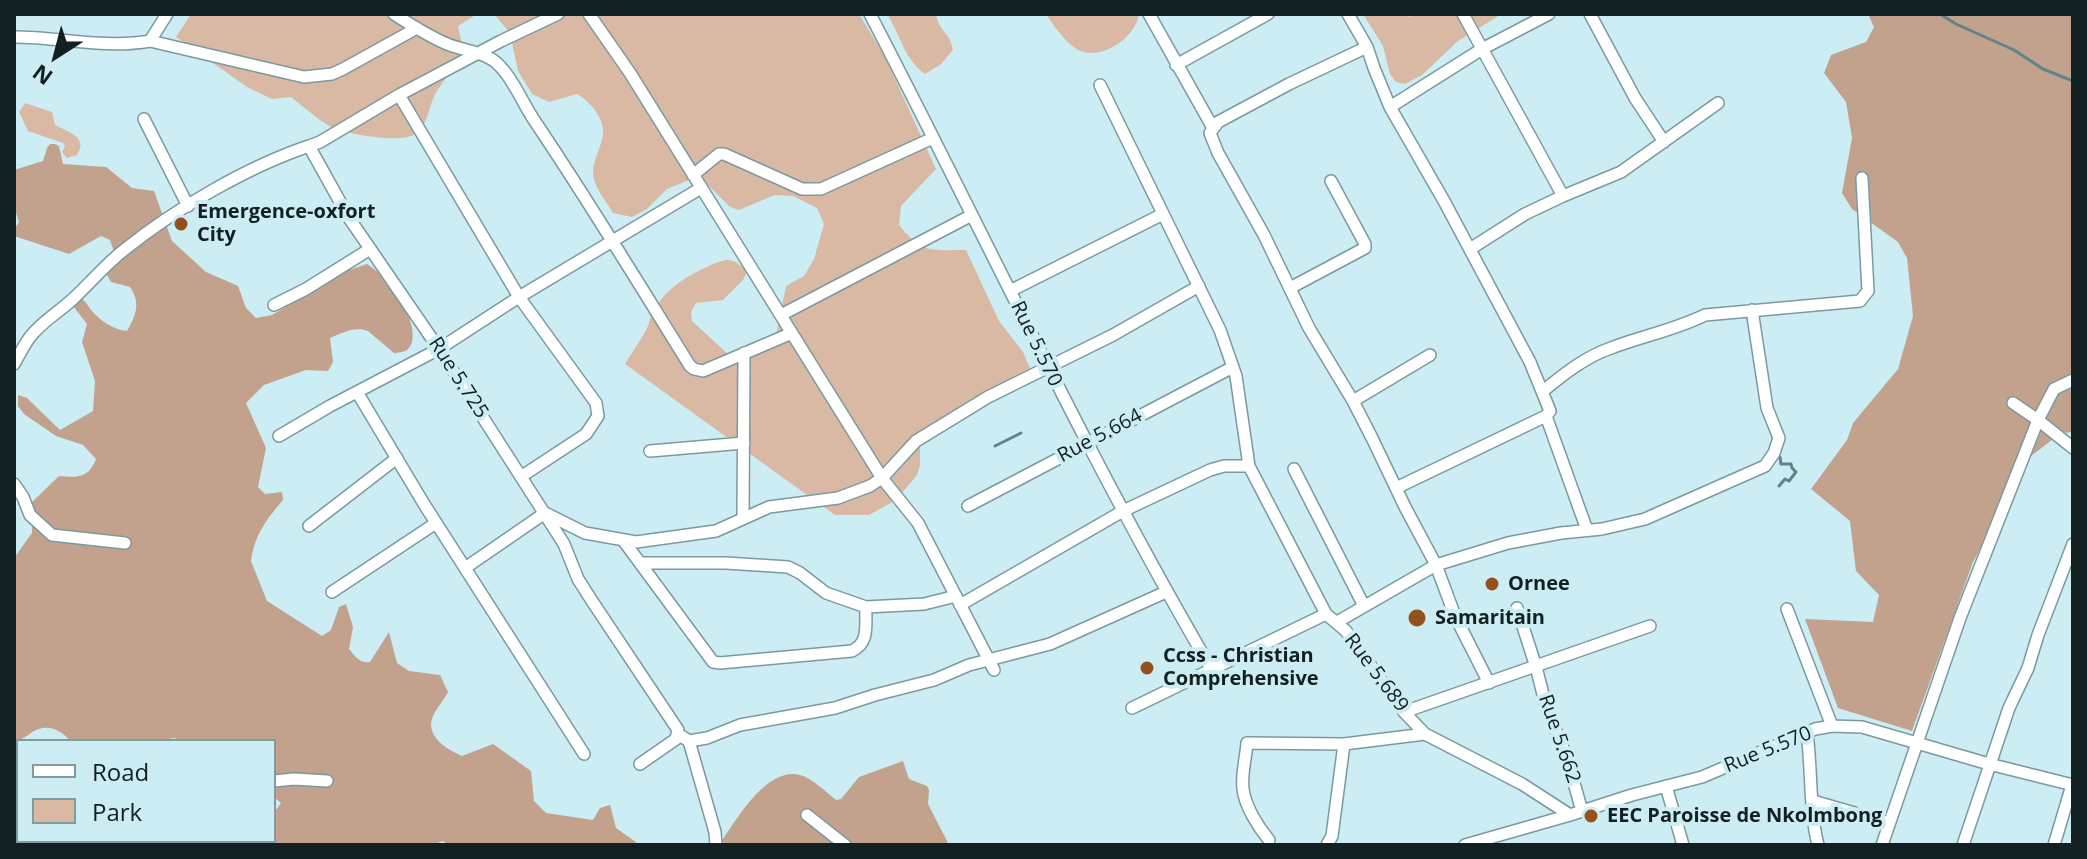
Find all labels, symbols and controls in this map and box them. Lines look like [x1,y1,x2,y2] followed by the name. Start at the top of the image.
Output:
[16,16,96,96] north arrow
[26,58,58,93] text: N
[197,200,375,247] place label: Emergence-oxfort City
[172,215,190,233] marker: Emergence-oxfort City
[1005,297,1067,391] street label: Rue 5.570
[423,333,493,423] street label: Rue 5.725
[1054,404,1146,468] street label: Rue 5.664
[1508,572,1570,596] place label: Ornee
[1483,575,1501,593] marker: Ornee
[1435,606,1545,630] place label: Samaritain
[1406,607,1428,629] marker: Samaritain
[1339,629,1413,717] street label: Rue 5.689
[1163,644,1319,691] place label: Ccss - Christian Comprehensive
[1138,659,1156,677] marker: Ccss - Christian Comprehensive
[1533,692,1585,786] street label: Rue 5.662
[1721,722,1815,778] street label: Rue 5.570
[16,739,276,843] legend
[92,755,149,788] text: Road
[92,795,142,828] text: Park
[1607,804,1882,828] place label: EEC Paroisse de Nkolmbong
[1582,807,1600,825] marker: EEC Paroisse de Nkolmbong

